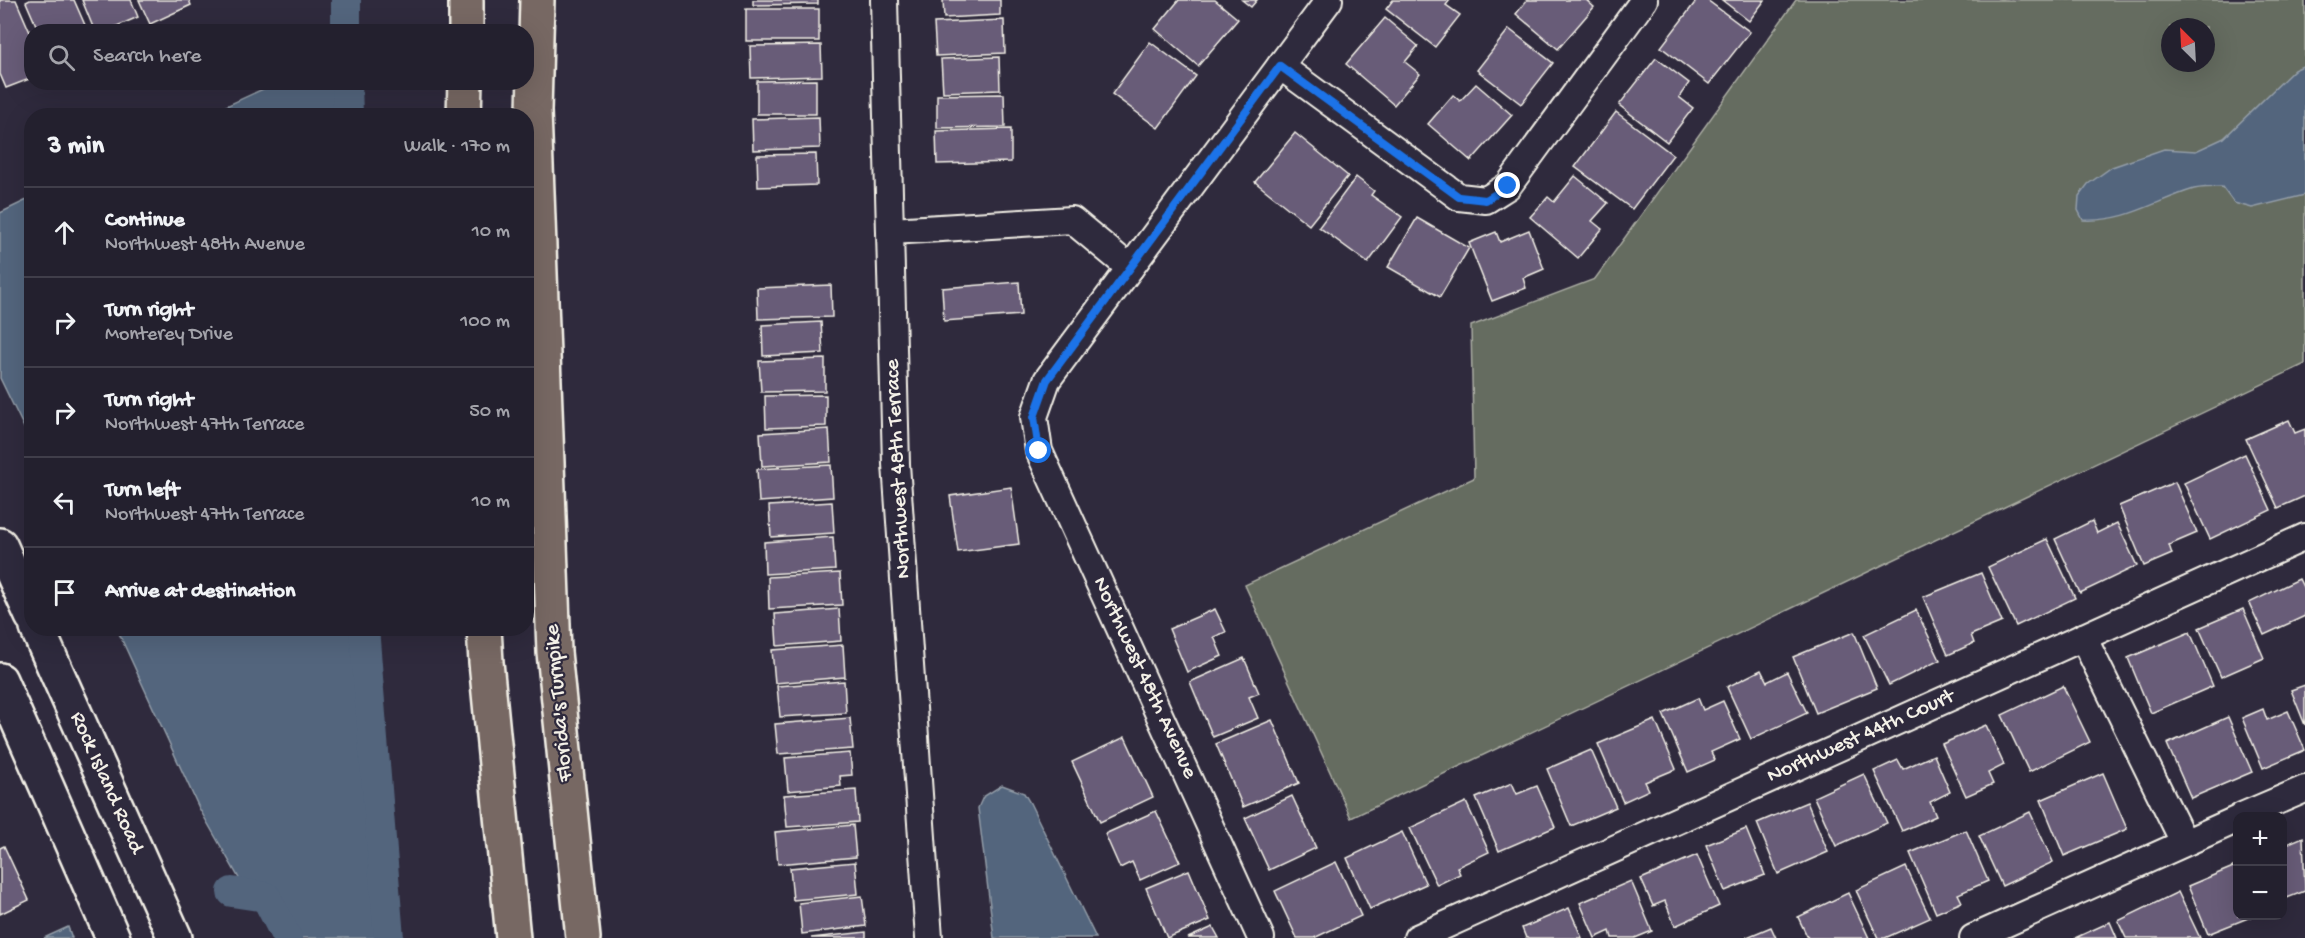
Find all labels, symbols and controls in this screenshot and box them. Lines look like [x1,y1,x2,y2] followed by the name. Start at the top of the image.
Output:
[2161,18,2215,72] north arrow
[24,24,534,90] search box
[45,41,78,74] icon: search
[93,44,201,70] text: Search here
[48,132,104,163] text: 3 min
[404,136,510,159] text: Walk · 170 m
[1494,172,1520,198] route end
[105,208,185,234] text: Continue
[48,216,81,249] icon: ahead
[472,221,510,244] text: 10 m
[105,234,305,257] text: Northwest 48th Avenue
[105,298,193,324] text: Turn right
[48,306,81,339] icon: right
[460,311,510,334] text: 100 m
[105,324,233,347] text: Monterey Drive
[880,358,918,580] street label: Northwest 48th Terrace
[105,388,193,414] text: Turn right
[48,396,81,429] icon: right
[469,401,510,424] text: 50 m
[105,414,304,437] text: Northwest 47th Terrace
[1025,437,1051,463] route start
[105,478,179,504] text: Turn left
[48,486,81,519] icon: left
[472,491,510,514] text: 10 m
[105,504,304,527] text: Northwest 47th Terrace
[1086,573,1202,784] street label: Northwest 48th Avenue
[48,576,81,609] icon: arrive
[105,579,295,605] text: Arrive at destination
[540,623,580,784] street label: Florida's Turnpike
[1763,683,1961,790] street label: Northwest 44th Court
[63,708,150,860] street label: Rock Island Road
[2233,812,2287,920] map controls
[2233,812,2287,866] button: +
[2233,866,2287,920] button: −

